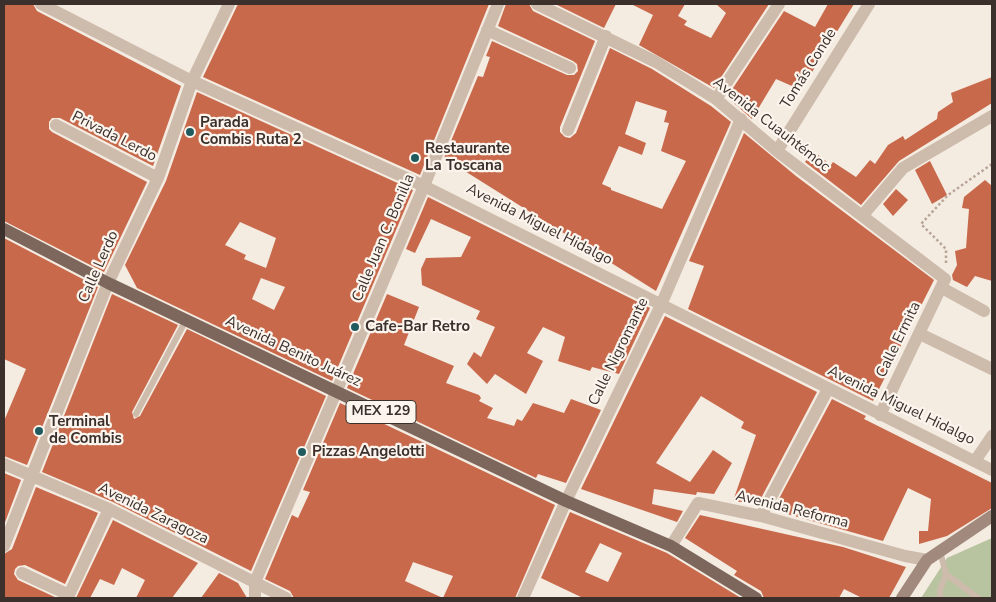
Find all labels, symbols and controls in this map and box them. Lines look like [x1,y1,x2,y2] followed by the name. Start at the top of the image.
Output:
[777,26,841,112] street label: Tomás Conde
[709,74,833,176] street label: Avenida Cuauhtémoc
[69,108,159,166] street label: Privada Lerdo
[200,114,302,149] place label: Parada Combis Ruta 2
[184,126,196,138] marker: Parada Combis Ruta 2
[425,140,510,175] place label: Restaurante La Toscana
[409,152,421,164] marker: Restaurante La Toscana
[349,171,419,305] street label: Calle Juan C. Bonilla
[463,180,615,270] street label: Avenida Miguel Hidalgo
[75,228,123,306] street label: Calle Lerdo
[585,295,653,409] street label: Calle Nigromante
[873,299,925,381] street label: Calle Ermita
[222,313,364,391] street label: Avenida Benito Juárez
[365,318,470,336] place label: Cafe-Bar Retro
[349,321,361,333] marker: Cafe-Bar Retro
[824,363,978,449] street label: Avenida Miguel Hidalgo
[346,401,416,424] road number: MEX 129
[49,413,122,448] place label: Terminal de Combis
[33,425,45,437] marker: Terminal de Combis
[312,443,425,461] place label: Pizzas Angelotti
[296,446,308,458] marker: Pizzas Angelotti
[95,480,211,548] street label: Avenida Zaragoza
[734,487,850,533] street label: Avenida Reforma

